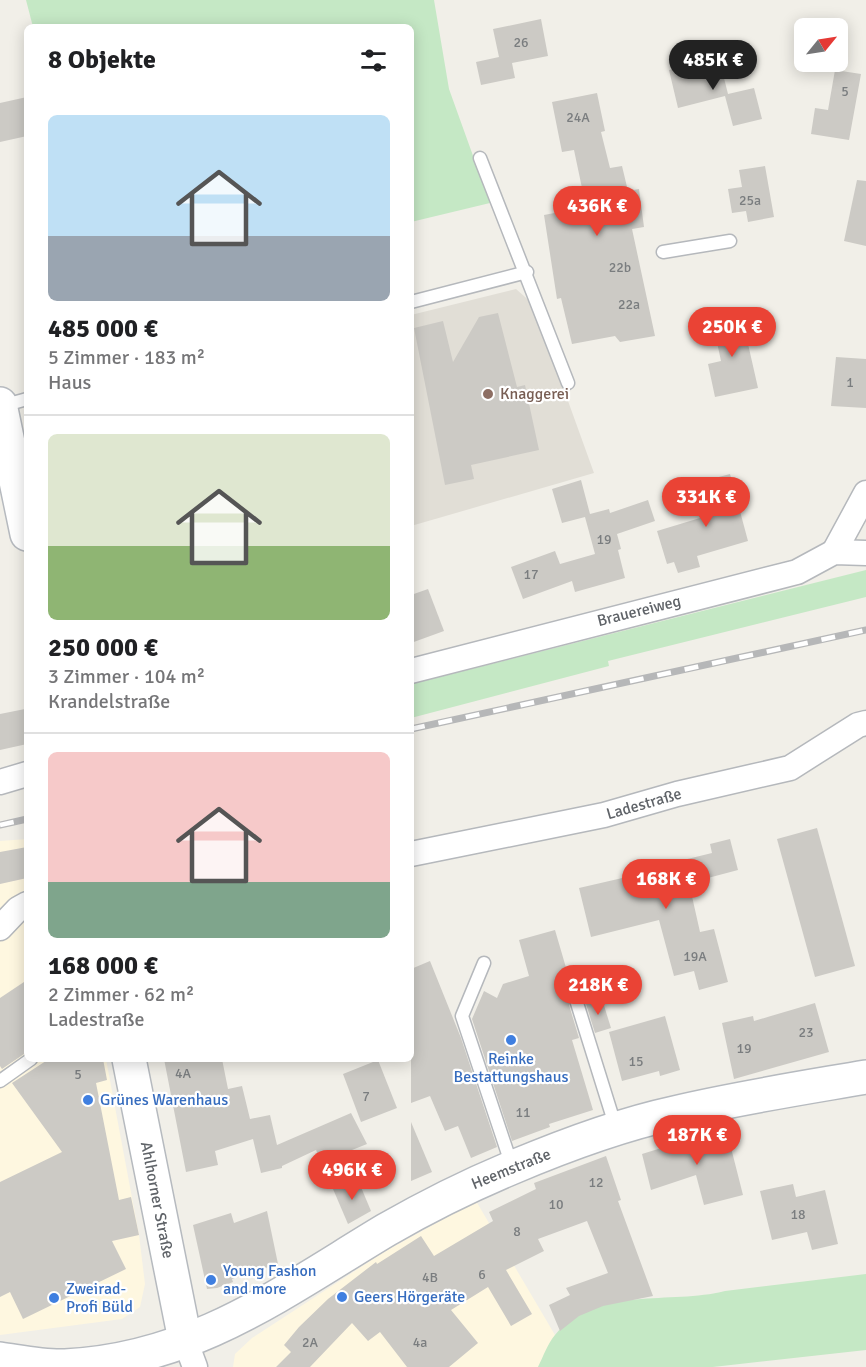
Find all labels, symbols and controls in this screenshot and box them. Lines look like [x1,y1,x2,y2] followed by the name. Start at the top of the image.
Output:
[794,18,848,72] north arrow
[794,18,848,72] map controls
[513,34,529,51] house number: 26
[664,40,762,91] pin: 485K €
[48,44,156,76] text: 8 Objekte
[357,44,390,77] icon: filters
[683,47,743,72] text: 485K €
[841,83,849,100] house number: 5
[566,109,590,126] house number: 24A
[165,154,273,262] icon: home
[548,186,646,237] pin: 436K €
[739,192,761,209] house number: 25a
[567,193,627,218] text: 436K €
[609,259,631,276] house number: 22b
[618,296,640,313] house number: 22a
[683,307,781,358] pin: 250K €
[48,313,158,345] text: 485 000 €
[702,314,762,339] text: 250K €
[48,345,205,370] text: 5 Zimmer · 183 m²
[48,370,91,395] text: Haus
[846,374,854,391] house number: 1
[500,384,569,404] place label: Knaggerei
[481,387,495,401] marker: Knaggerei
[165,473,273,581] icon: home
[657,477,755,528] pin: 331K €
[676,484,736,509] text: 331K €
[596,531,612,548] house number: 19
[523,566,539,583] house number: 17
[595,591,683,631] street label: Brauereiweg
[48,632,158,664] text: 250 000 €
[48,664,205,689] text: 3 Zimmer · 104 m²
[48,689,170,714] text: Krandelstraße
[604,784,684,824] street label: Ladestraße
[165,791,273,899] icon: home
[617,859,715,910] pin: 168K €
[636,866,696,891] text: 168K €
[683,948,707,965] house number: 19A
[48,950,158,982] text: 168 000 €
[549,965,647,1016] pin: 218K €
[568,972,628,997] text: 218K €
[48,982,194,1007] text: 2 Zimmer · 62 m²
[48,1007,145,1032] text: Ladestraße
[798,1024,814,1041] house number: 23
[504,1033,518,1047] marker: Reinke Bestattungshaus
[736,1040,752,1057] house number: 19
[454,1049,568,1087] place label: Reinke Bestattungshaus
[628,1053,644,1070] house number: 15
[175,1065,191,1082] house number: 4A
[74,1066,82,1083] house number: 5
[362,1088,370,1105] house number: 7
[100,1090,228,1110] place label: Grünes Warenhaus
[81,1093,95,1107] marker: Grünes Warenhaus
[515,1104,531,1121] house number: 11
[648,1115,746,1166] pin: 187K €
[667,1122,727,1147] text: 187K €
[136,1140,178,1260] street label: Ahlhorner Straße
[468,1144,554,1194] street label: Heemstraße
[303,1150,401,1201] pin: 496K €
[322,1157,382,1182] text: 496K €
[588,1174,604,1191] house number: 12
[548,1196,564,1213] house number: 10
[790,1206,806,1223] house number: 18
[513,1223,521,1240] house number: 8
[223,1261,317,1299] place label: Young Fashon and more
[478,1266,486,1283] house number: 6
[422,1269,438,1286] house number: 4B
[204,1273,218,1287] marker: Young Fashon and more
[66,1279,133,1317] place label: Zweirad- Profi Büld
[354,1287,465,1307] place label: Geers Hörgeräte
[335,1290,349,1304] marker: Geers Hörgeräte
[47,1291,61,1305] marker: Zweirad- Profi Büld
[302,1334,318,1351] house number: 2A
[413,1334,427,1351] house number: 4a

